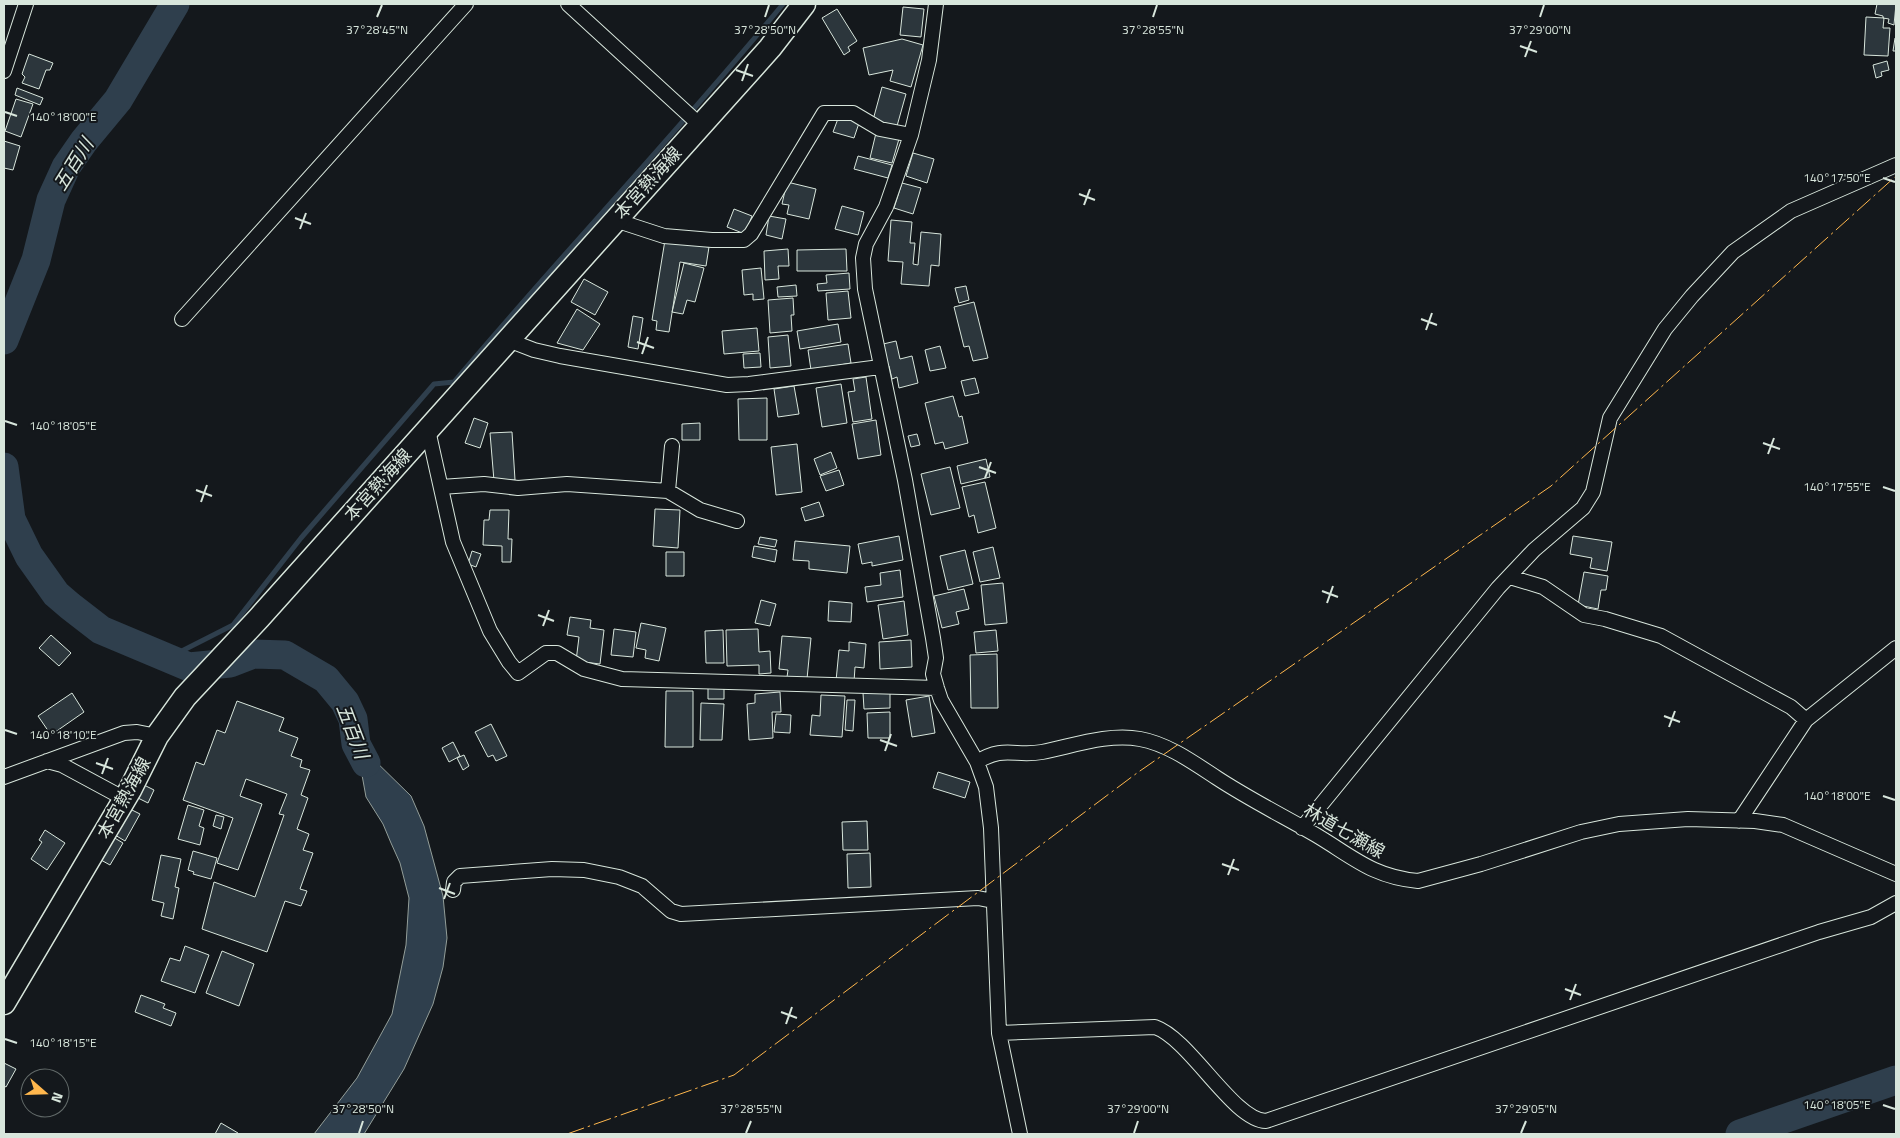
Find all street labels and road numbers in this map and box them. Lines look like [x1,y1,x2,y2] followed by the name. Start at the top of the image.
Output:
[607,140,688,225] street label: 本宮熱海線
[337,442,418,527] street label: 本宮熱海線
[90,752,157,844] street label: 本宮熱海線
[1299,796,1390,865] street label: 林道七瀬線

